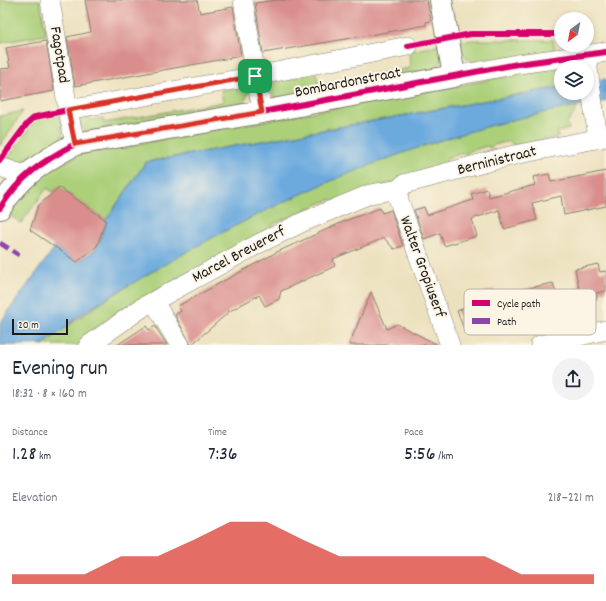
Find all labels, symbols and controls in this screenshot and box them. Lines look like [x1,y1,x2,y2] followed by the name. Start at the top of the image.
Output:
[554,12,594,52] north arrow
[554,12,594,100] map controls
[43,25,75,85] street label: Fagotpad
[238,59,272,93] pin
[554,60,594,100] button: layers
[293,61,403,105] street label: Bombardonstraat
[244,65,266,87] icon: arrive
[455,140,539,182] street label: Berninistraat
[393,213,451,321] street label: Walter Gropiuserf
[188,221,290,289] street label: Marcel Breuererf
[464,289,596,335] legend
[497,297,541,313] text: Cycle path
[497,315,516,331] text: Path
[12,317,68,336] scale bar
[18,318,39,334] text: 20 m
[12,354,108,385] text: Evening run
[552,358,594,400] button: share
[12,385,87,404] text: 18:32 · 8 × 160 m
[12,425,48,441] text: Distance
[208,425,227,441] text: Time
[404,425,423,441] text: Pace
[12,441,36,469] text: 1.28
[208,441,238,469] text: 7:36
[404,441,436,469] text: 5:56
[36,449,51,465] text: km
[436,449,453,465] text: /km
[12,489,57,508] text: Elevation
[548,489,594,508] text: 218–221 m

